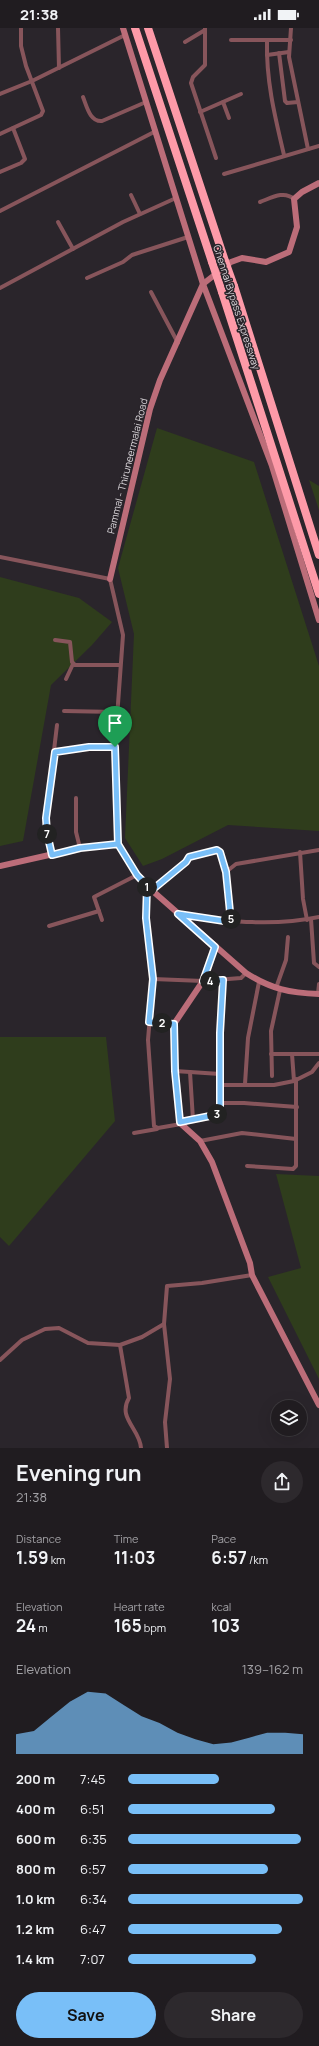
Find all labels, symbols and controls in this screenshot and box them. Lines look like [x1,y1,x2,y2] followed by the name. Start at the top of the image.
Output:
[20,4,59,25] text: 21:38
[210,243,264,372] street label: Chennai Bypass Expressway
[103,397,151,535] street label: Pammal - Thiruneermalai Road
[98,706,132,747] pin
[104,712,126,734] icon: arrive
[37,824,57,844] pin: 7
[44,826,50,841] text: 7
[137,877,157,897] pin: 1
[145,879,149,894] text: 1
[221,909,241,929] pin: 5
[228,911,234,926] text: 5
[200,971,220,991] pin: 4
[207,973,213,988] text: 4
[152,1013,172,1033] pin: 2
[159,1015,165,1030] text: 2
[207,1104,227,1124] pin: 3
[214,1106,220,1121] text: 3
[271,1400,307,1436] map controls
[271,1400,307,1436] button: layers
[16,1458,141,1488] text: Evening run
[261,1461,303,1503] button: share
[16,1488,47,1506] text: 21:38
[16,1531,61,1546] text: Distance
[114,1531,139,1546] text: Time
[211,1531,236,1546] text: Pace
[16,1546,48,1569] text: 1.59
[114,1546,155,1569] text: 11:03
[211,1546,247,1569] text: 6:57
[48,1552,65,1567] text: km
[247,1552,268,1567] text: /km
[16,1599,62,1614] text: Elevation
[114,1599,165,1614] text: Heart rate
[211,1599,231,1614] text: kcal
[16,1614,36,1637] text: 24
[114,1614,142,1637] text: 165
[211,1614,240,1637] text: 103
[36,1620,48,1635] text: m
[142,1620,166,1635] text: bpm
[16,1660,71,1678] text: Elevation
[242,1660,303,1678] text: 139–162 m
[16,1770,55,1788] text: 200 m
[80,1770,106,1788] text: 7:45
[16,1800,55,1818] text: 400 m
[80,1800,105,1818] text: 6:51
[16,1830,55,1848] text: 600 m
[80,1830,107,1848] text: 6:35
[16,1860,55,1878] text: 800 m
[80,1860,106,1878] text: 6:57
[16,1890,55,1908] text: 1.0 km
[80,1890,107,1908] text: 6:34
[16,1920,54,1938] text: 1.2 km
[80,1920,106,1938] text: 6:47
[16,1950,54,1968] text: 1.4 km
[80,1950,105,1968] text: 7:07
[16,1992,156,2038] button: Save
[164,1992,303,2038] button: Share

